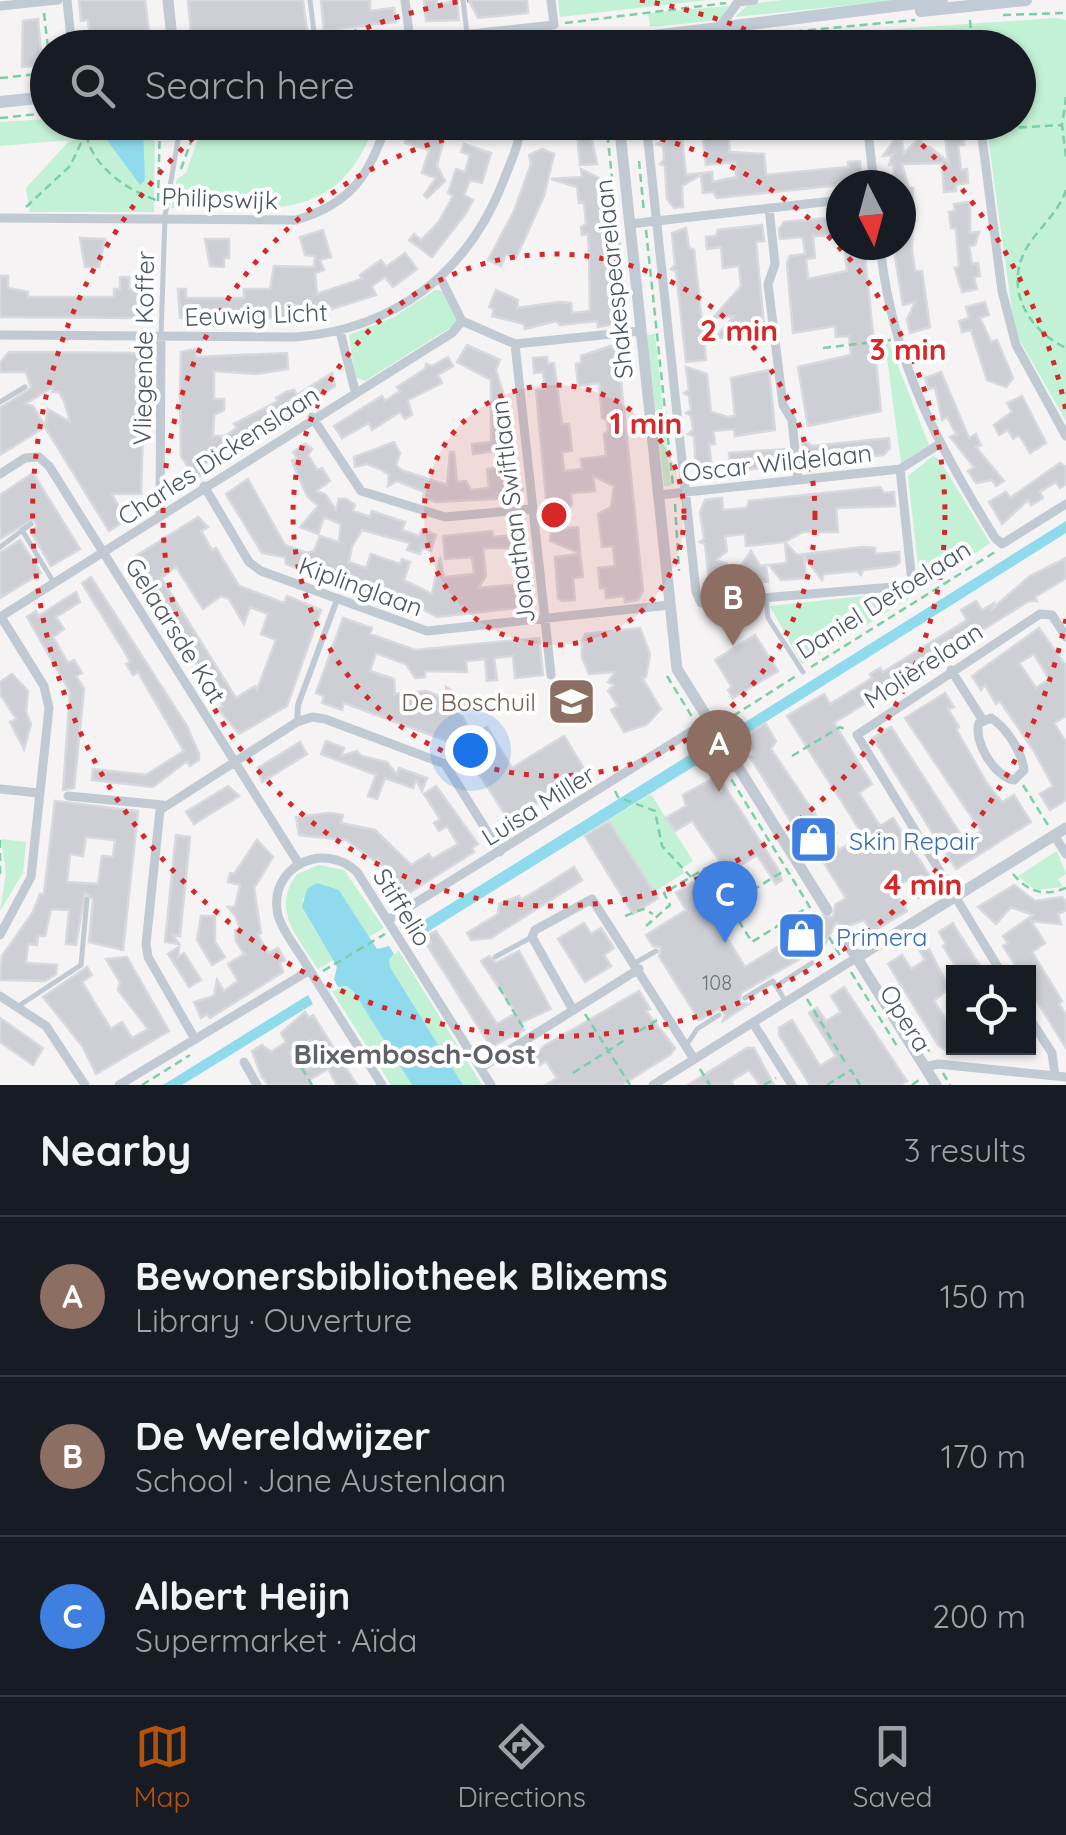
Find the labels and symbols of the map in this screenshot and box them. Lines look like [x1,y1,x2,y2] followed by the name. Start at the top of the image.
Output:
[826,170,916,260] north arrow
[587,178,639,380] street label: Shakespearelaan
[161,180,279,216] street label: Philipswijk
[126,250,160,446] street label: Vliegende Koffer
[184,296,328,332] street label: Eeuwig Licht
[700,311,778,349] text: 2 min
[869,330,947,368] text: 3 min
[112,378,324,532] street label: Charles Dickenslaan
[483,399,541,625] street label: Jonathan Swiftlaan
[610,404,682,442] text: 1 min
[681,437,873,487] street label: Oscar Wildelaan
[536,497,572,533] centre of rings
[790,533,976,665] street label: Daniel Defoelaan
[295,549,427,623] street label: Kiplinglaan
[119,551,233,709] street label: Gelaarsde Kat
[700,564,766,646] pin: B
[858,615,988,715] street label: Molièrelaan
[545,675,597,727] school or university icon: De Boschuil
[401,686,536,717] place label: De Boschuil
[686,710,752,792] pin: A
[445,725,496,776] your location
[476,758,601,852] street label: Luisa Miller
[788,814,840,866] shop icon: Skin Repair
[849,825,979,856] place label: Skin Repair
[692,860,758,943] pin: C
[367,862,439,952] street label: Stiffelio
[884,865,962,903] text: 4 min
[775,910,827,962] shop icon: Primera
[836,921,927,952] place label: Primera
[702,970,732,995] house number: 108
[874,979,938,1057] street label: Opera
[294,1036,536,1071] district label: Blixembosch-Oost

